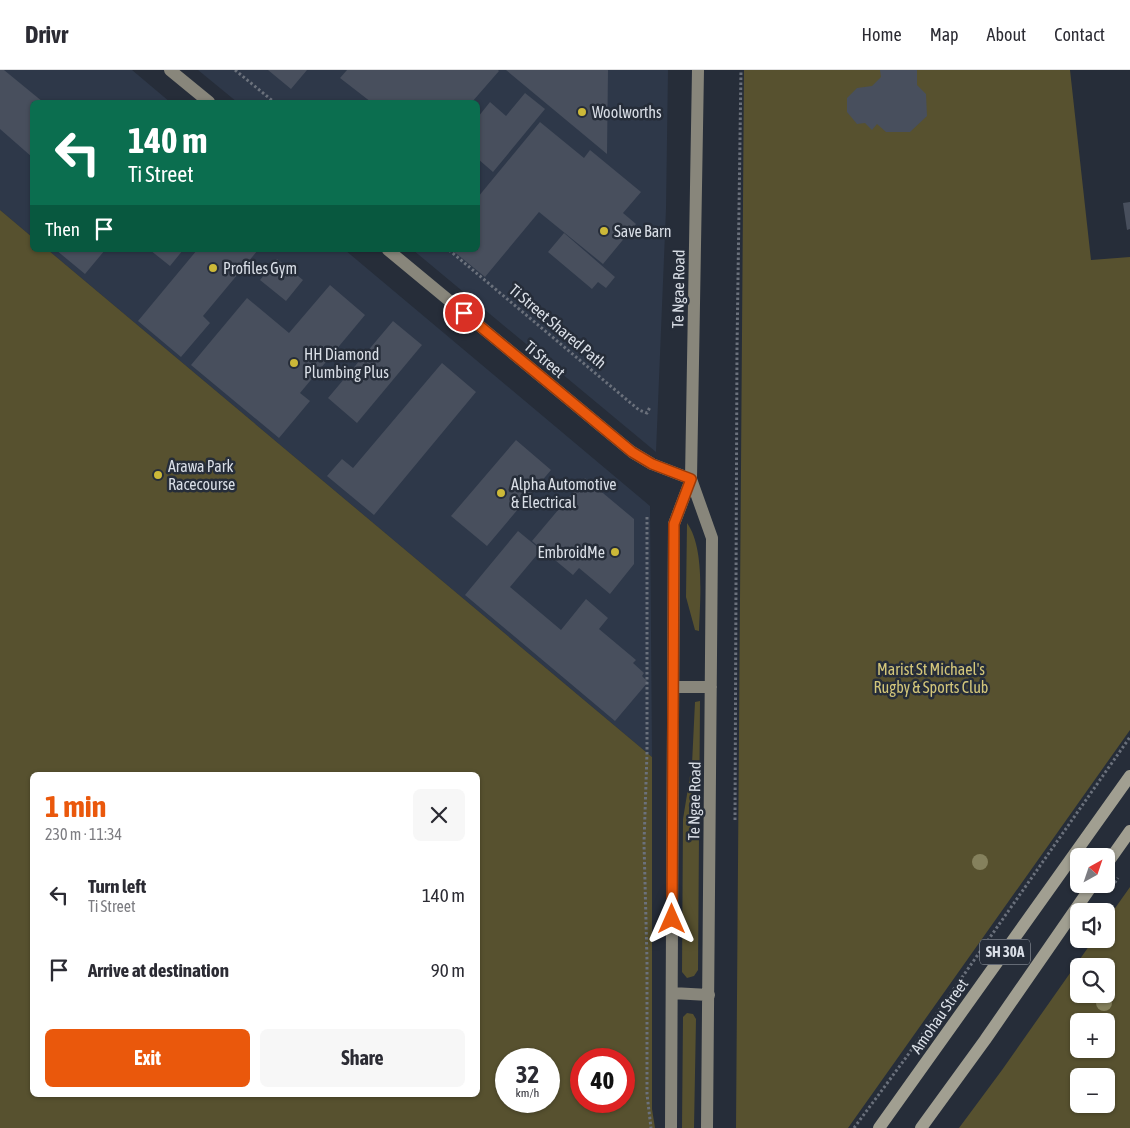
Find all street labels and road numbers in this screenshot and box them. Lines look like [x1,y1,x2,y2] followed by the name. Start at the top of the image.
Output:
[668,249,689,329] street label: Te Ngae Road
[506,280,610,372] street label: Ti Street Shared Path
[521,336,569,382] street label: Ti Street
[684,761,705,841] street label: Te Ngae Road
[980,940,1030,964] road number: SH 30A
[907,975,972,1057] street label: Amohau Street

